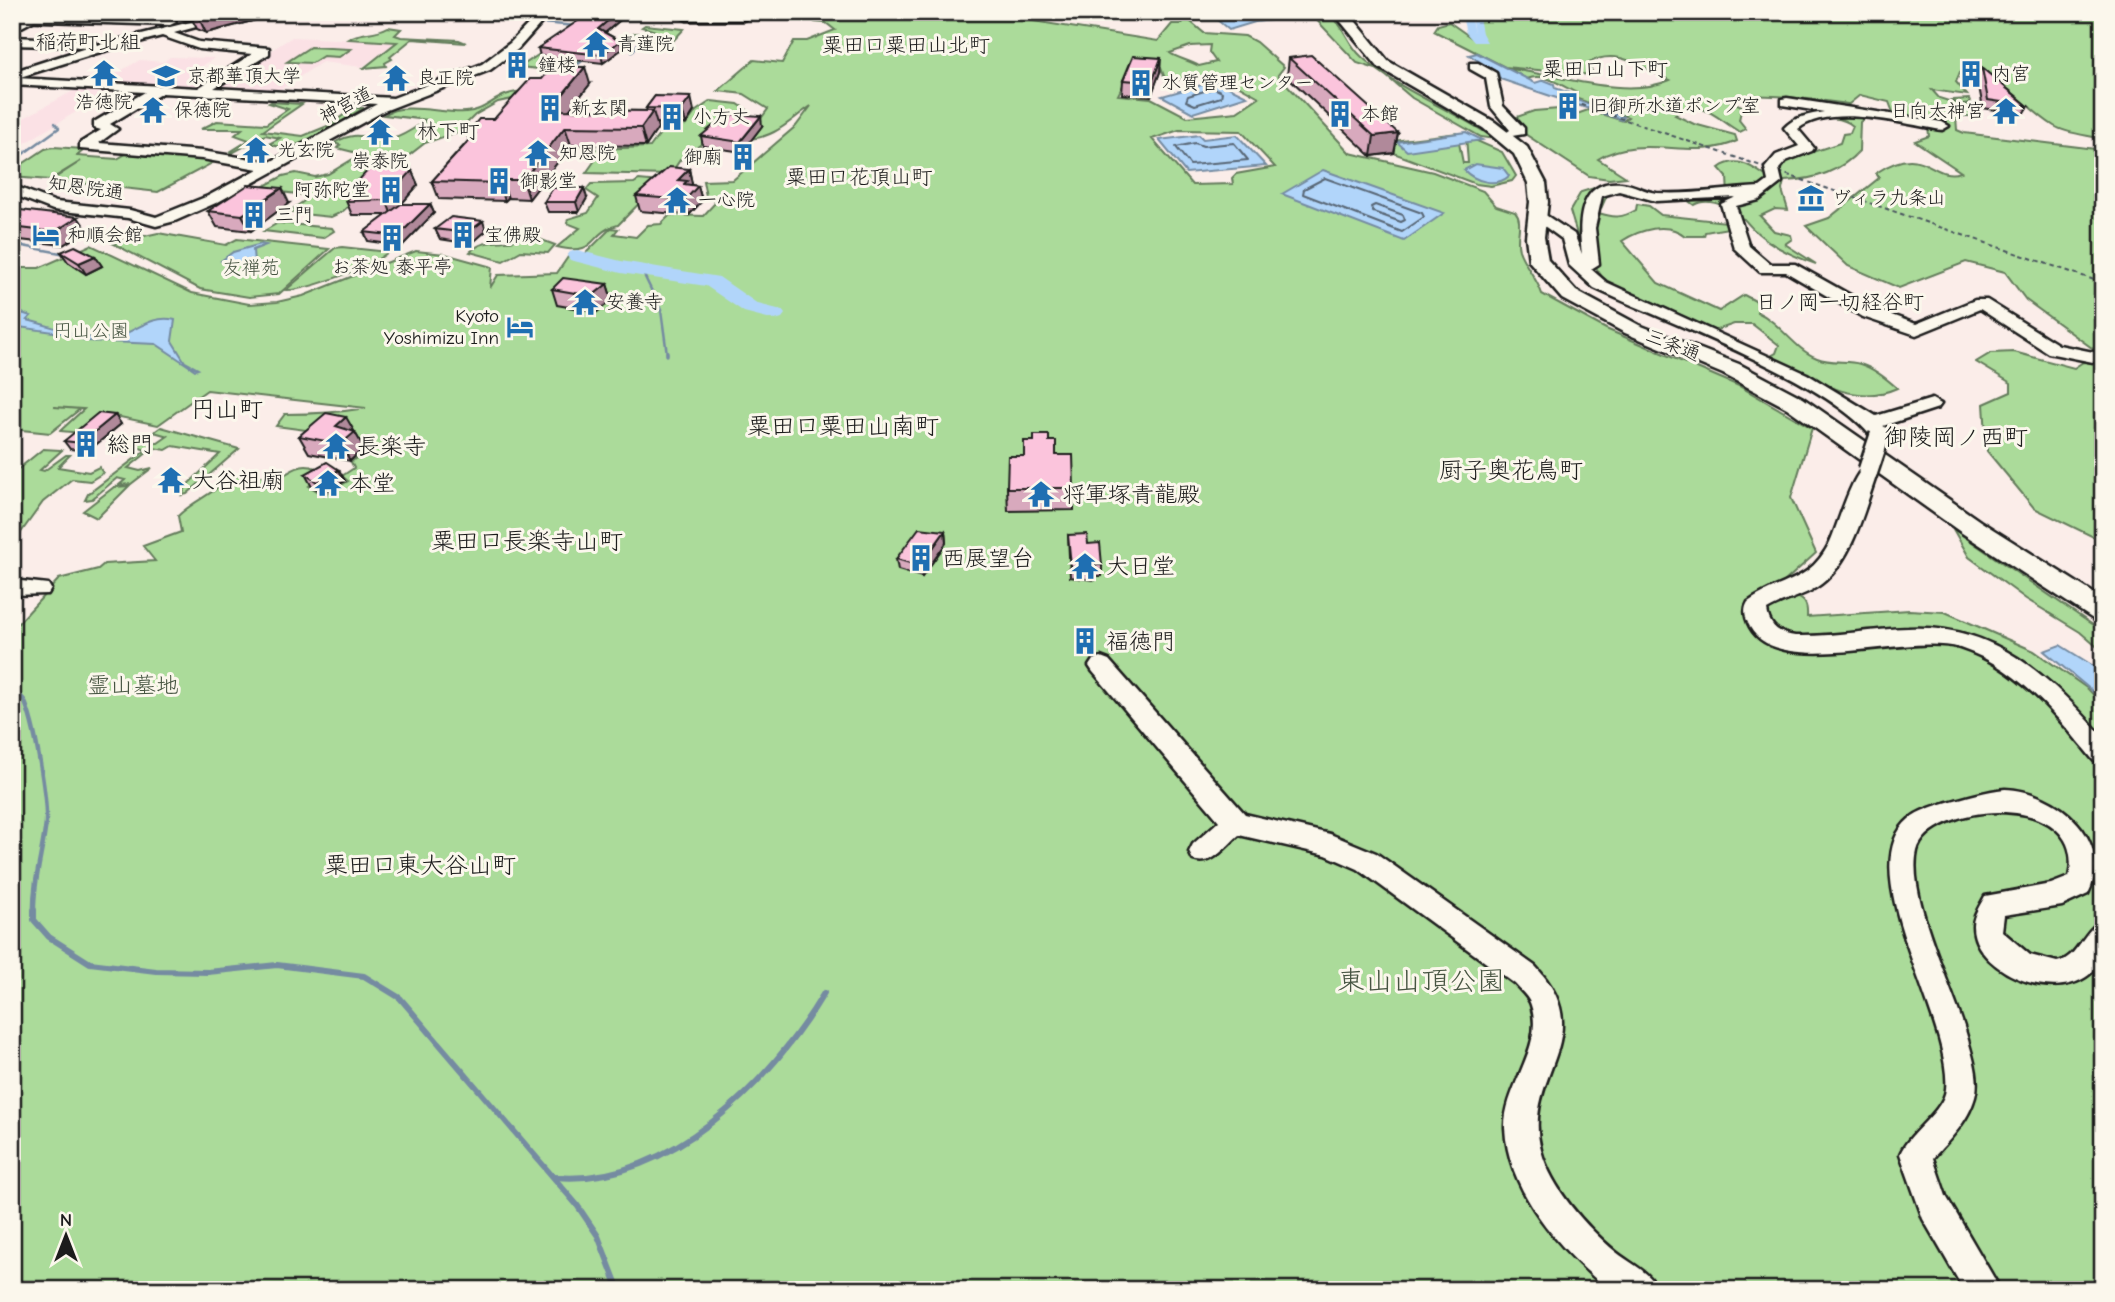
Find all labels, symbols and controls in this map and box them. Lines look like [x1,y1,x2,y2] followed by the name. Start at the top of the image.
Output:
[581,29,611,59] temple icon: 青蓮院
[36,30,141,54] district label: 稲荷町北組
[617,33,674,55] place label: 青蓮院
[822,33,990,57] district label: 粟田口粟田山北町
[502,50,532,80] building icon: 鐘楼
[538,54,576,76] place label: 鐘楼
[1542,57,1668,81] district label: 粟田口山下町
[89,58,119,88] temple icon: 浩徳院
[1956,59,1986,89] building icon: 内宮
[151,61,181,91] school or university icon: 京都華頂大学
[381,63,411,93] temple icon: 良正院
[1992,63,2030,85] place label: 内宮
[187,65,301,87] place label: 京都華頂大学
[417,67,474,89] place label: 良正院
[1126,68,1156,98] building icon: 水質管理センター
[1162,72,1313,94] place label: 水質管理センター
[316,82,376,128] street label: 神宮道
[75,91,133,113] place label: 浩徳院
[1553,91,1583,121] building icon: 旧御所水道ポンプ室
[535,93,565,123] building icon: 新玄関
[138,95,168,125] temple icon: 保徳院
[1589,95,1760,117] place label: 旧御所水道ポンプ室
[1991,96,2021,126] temple icon: 日向太神宮
[571,97,628,119] place label: 新玄関
[174,99,231,121] place label: 保徳院
[1325,99,1355,129] building icon: 本館
[1890,100,1985,122] place label: 日向太神宮
[657,102,687,132] building icon: 小方丈
[1361,103,1399,125] place label: 本館
[693,106,750,128] place label: 小方丈
[365,117,395,147] temple icon: 崇泰院
[417,119,480,143] district label: 林下町
[241,135,271,165] temple icon: 光玄院
[523,138,553,168] temple icon: 知恩院
[277,139,334,161] place label: 光玄院
[559,142,616,164] place label: 知恩院
[728,142,758,172] building icon: 御廟
[684,146,722,168] place label: 御廟
[351,150,409,172] place label: 崇泰院
[786,165,933,189] district label: 粟田口花頂山町
[484,166,514,196] building icon: 御影堂
[520,170,577,192] place label: 御影堂
[47,172,125,204] street label: 知恩院通
[376,175,406,205] building icon: 阿弥陀堂
[294,179,370,201] place label: 阿弥陀堂
[1796,183,1826,213] museum icon: ヴィラ九条山
[662,185,692,215] temple icon: 一心院
[1832,187,1946,209] place label: ヴィラ九条山
[698,189,755,211] place label: 一心院
[239,200,269,230] building icon: 三門
[275,204,313,226] place label: 三門
[31,220,61,250] hotel icon: 和順会館
[448,220,478,250] building icon: 宝佛殿
[377,223,407,253] building icon: お茶処 泰平亭
[67,224,143,246] place label: 和順会館
[484,224,541,246] place label: 宝佛殿
[332,256,452,278] place label: お茶処 泰平亭
[222,257,280,279] park label: 友禅苑
[570,287,600,317] temple icon: 安養寺
[1756,290,1924,314] district label: 日ノ岡一切経谷町
[606,291,663,313] place label: 安養寺
[384,305,499,349] place label: Kyoto Yoshimizu Inn
[505,312,535,342] hotel icon: Kyoto Yoshimizu Inn
[53,320,129,342] park label: 円山公園
[1642,324,1704,366] street label: 三条通
[191,395,263,423] district label: 円山町
[747,412,939,440] district label: 粟田口粟田山南町
[1884,423,2028,451] district label: 御陵岡ノ西町
[71,429,101,459] building icon: 総門
[107,431,153,458] place label: 総門
[321,431,351,461] temple icon: 長楽寺
[357,433,426,460] place label: 長楽寺
[1439,456,1583,484] district label: 厨子奥花鳥町
[156,465,186,495] temple icon: 大谷祖廟
[192,467,284,494] place label: 大谷祖廟
[313,468,343,498] temple icon: 本堂
[349,470,395,497] place label: 本堂
[1026,479,1056,509] temple icon: 将軍塚青龍殿
[1062,481,1200,508] place label: 将軍塚青龍殿
[431,527,623,555] district label: 粟田口長楽寺山町
[906,543,936,573] building icon: 西展望台
[942,545,1034,572] place label: 西展望台
[1070,551,1100,581] temple icon: 大日堂
[1106,553,1175,580] place label: 大日堂
[1070,626,1100,656] building icon: 福徳門
[1106,628,1175,655] place label: 福徳門
[87,672,179,699] park label: 霊山墓地
[324,851,516,879] district label: 粟田口東大谷山町
[1337,965,1505,997] park label: 東山山頂公園
[32,1200,102,1270] north arrow
[60,1209,72,1231] text: N

